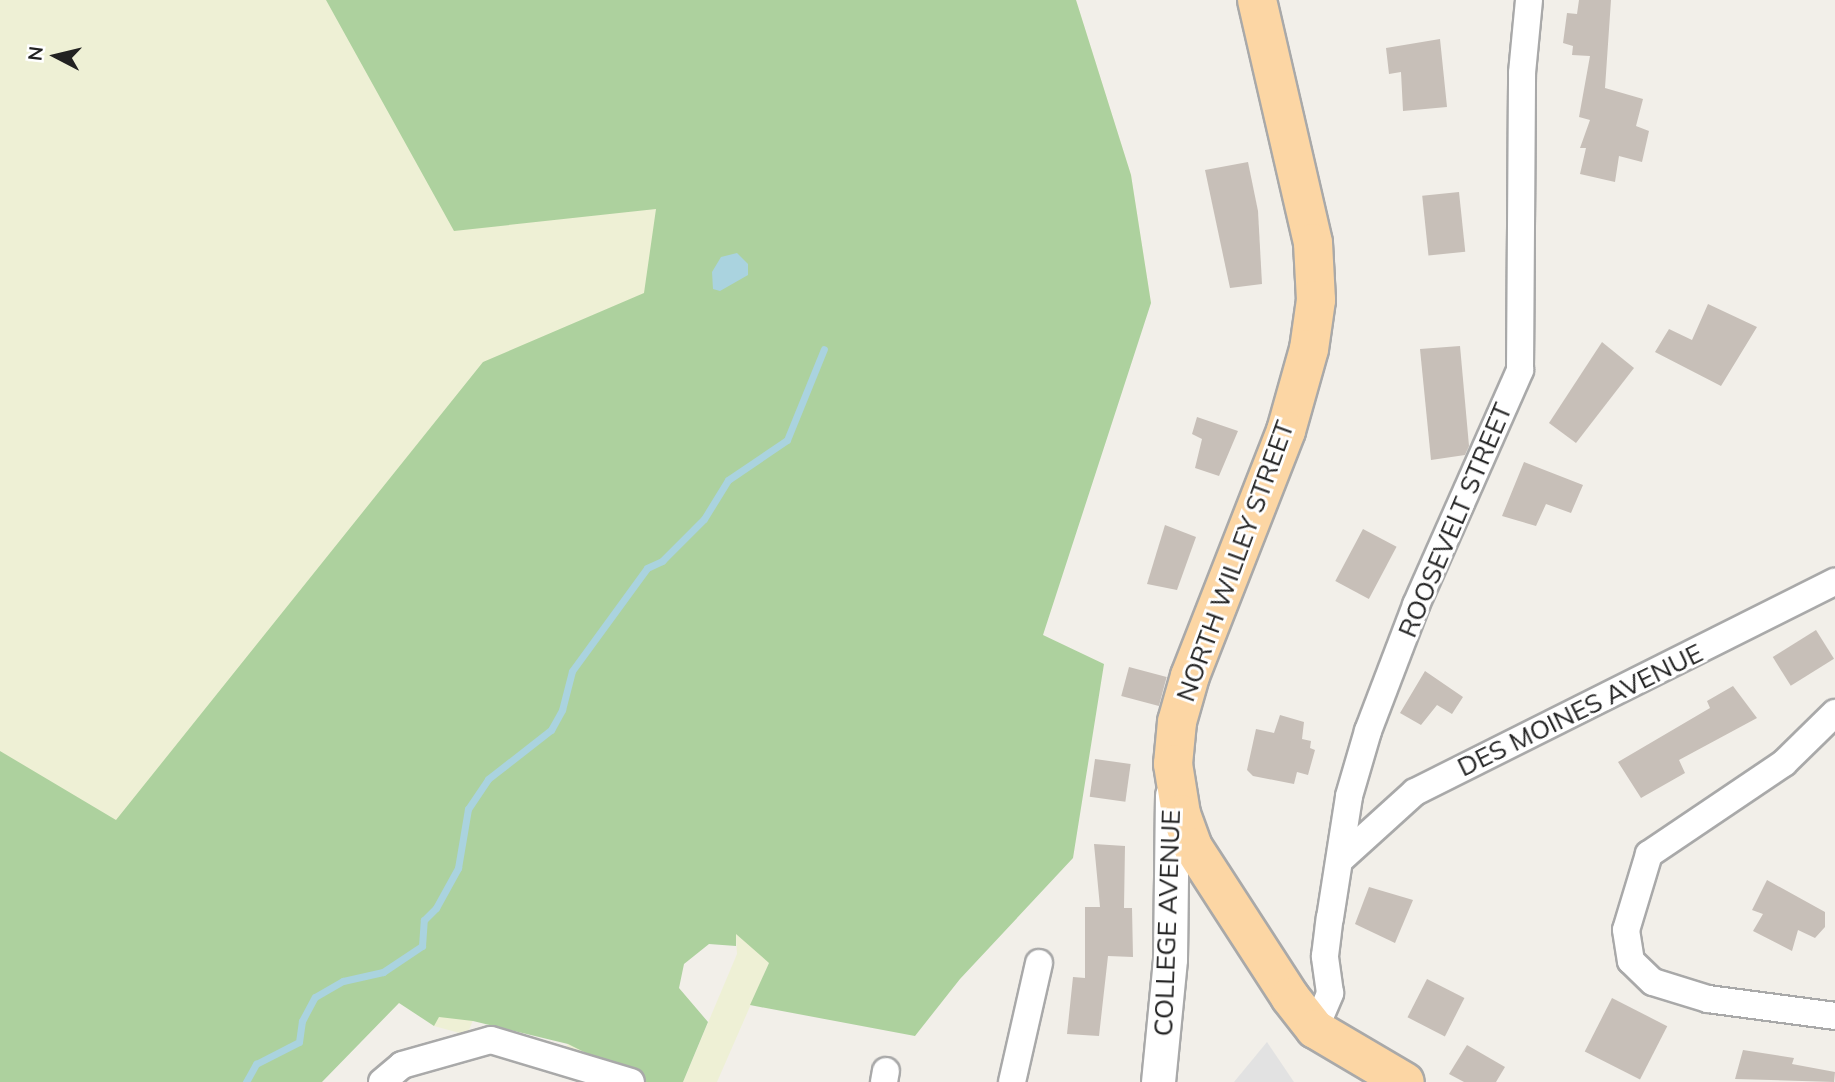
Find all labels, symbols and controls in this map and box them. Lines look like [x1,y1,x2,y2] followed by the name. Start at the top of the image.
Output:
[21,21,91,91] north arrow
[22,45,48,62] text: N
[1391,398,1519,642] street label: ROOSEVELT STREET
[1170,416,1300,706] street label: NORTH WILLEY STREET
[1452,637,1708,783] street label: DES MOINES AVENUE
[1147,809,1187,1037] street label: COLLEGE AVENUE

